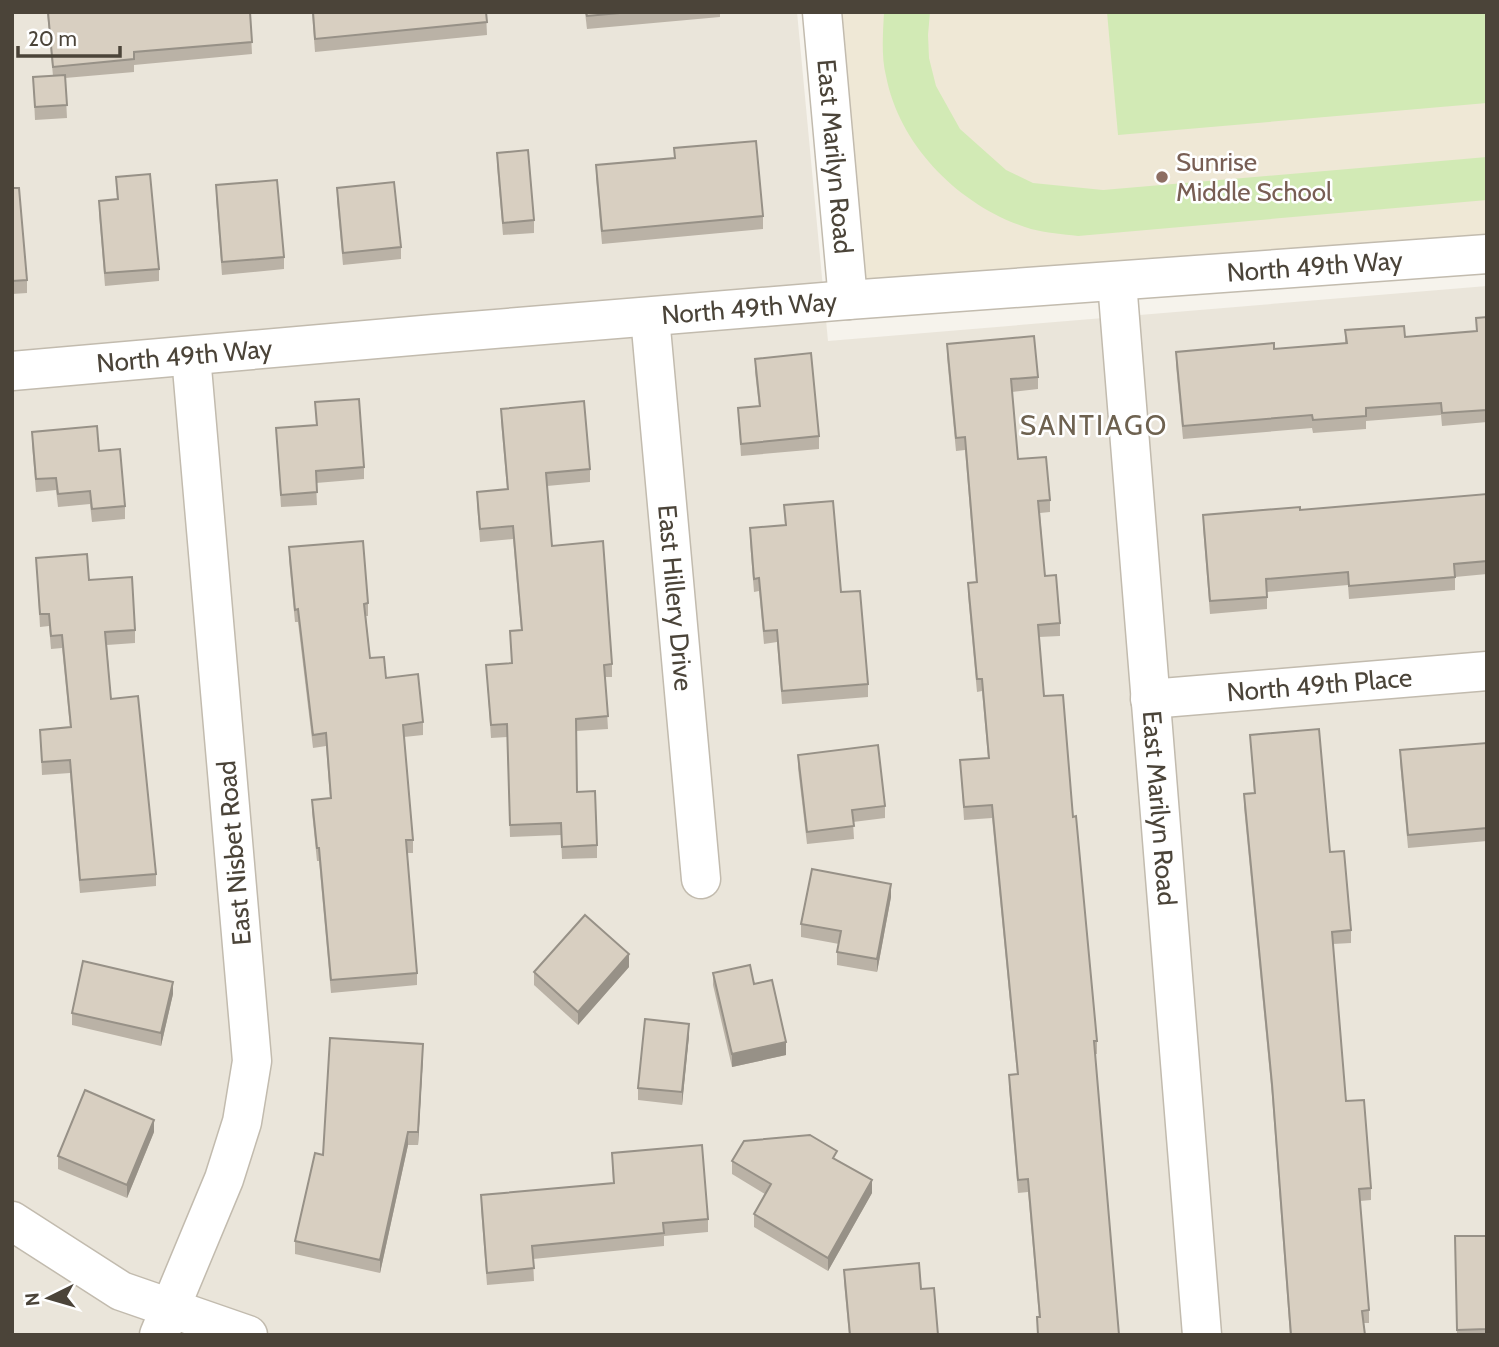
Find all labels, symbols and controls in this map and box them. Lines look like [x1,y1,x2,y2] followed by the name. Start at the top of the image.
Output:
[18,14,119,58] scale bar
[28,26,77,51] text: 20 m
[810,58,860,255] street label: East Marilyn Road
[1176,146,1332,208] place label: Sunrise Middle School
[1154,169,1170,185] marker: Sunrise Middle School
[1226,244,1404,289] street label: North 49th Way
[660,285,839,331] street label: North 49th Way
[95,332,274,380] street label: North 49th Way
[1020,408,1168,442] district label: SANTIAGO
[651,503,700,692] street label: East Hillery Drive
[1225,661,1413,709] street label: North 49th Place
[1136,710,1183,907] street label: East Marilyn Road
[210,759,258,947] street label: East Nisbet Road
[14,1263,84,1333] north arrow
[21,1292,45,1307] text: N

